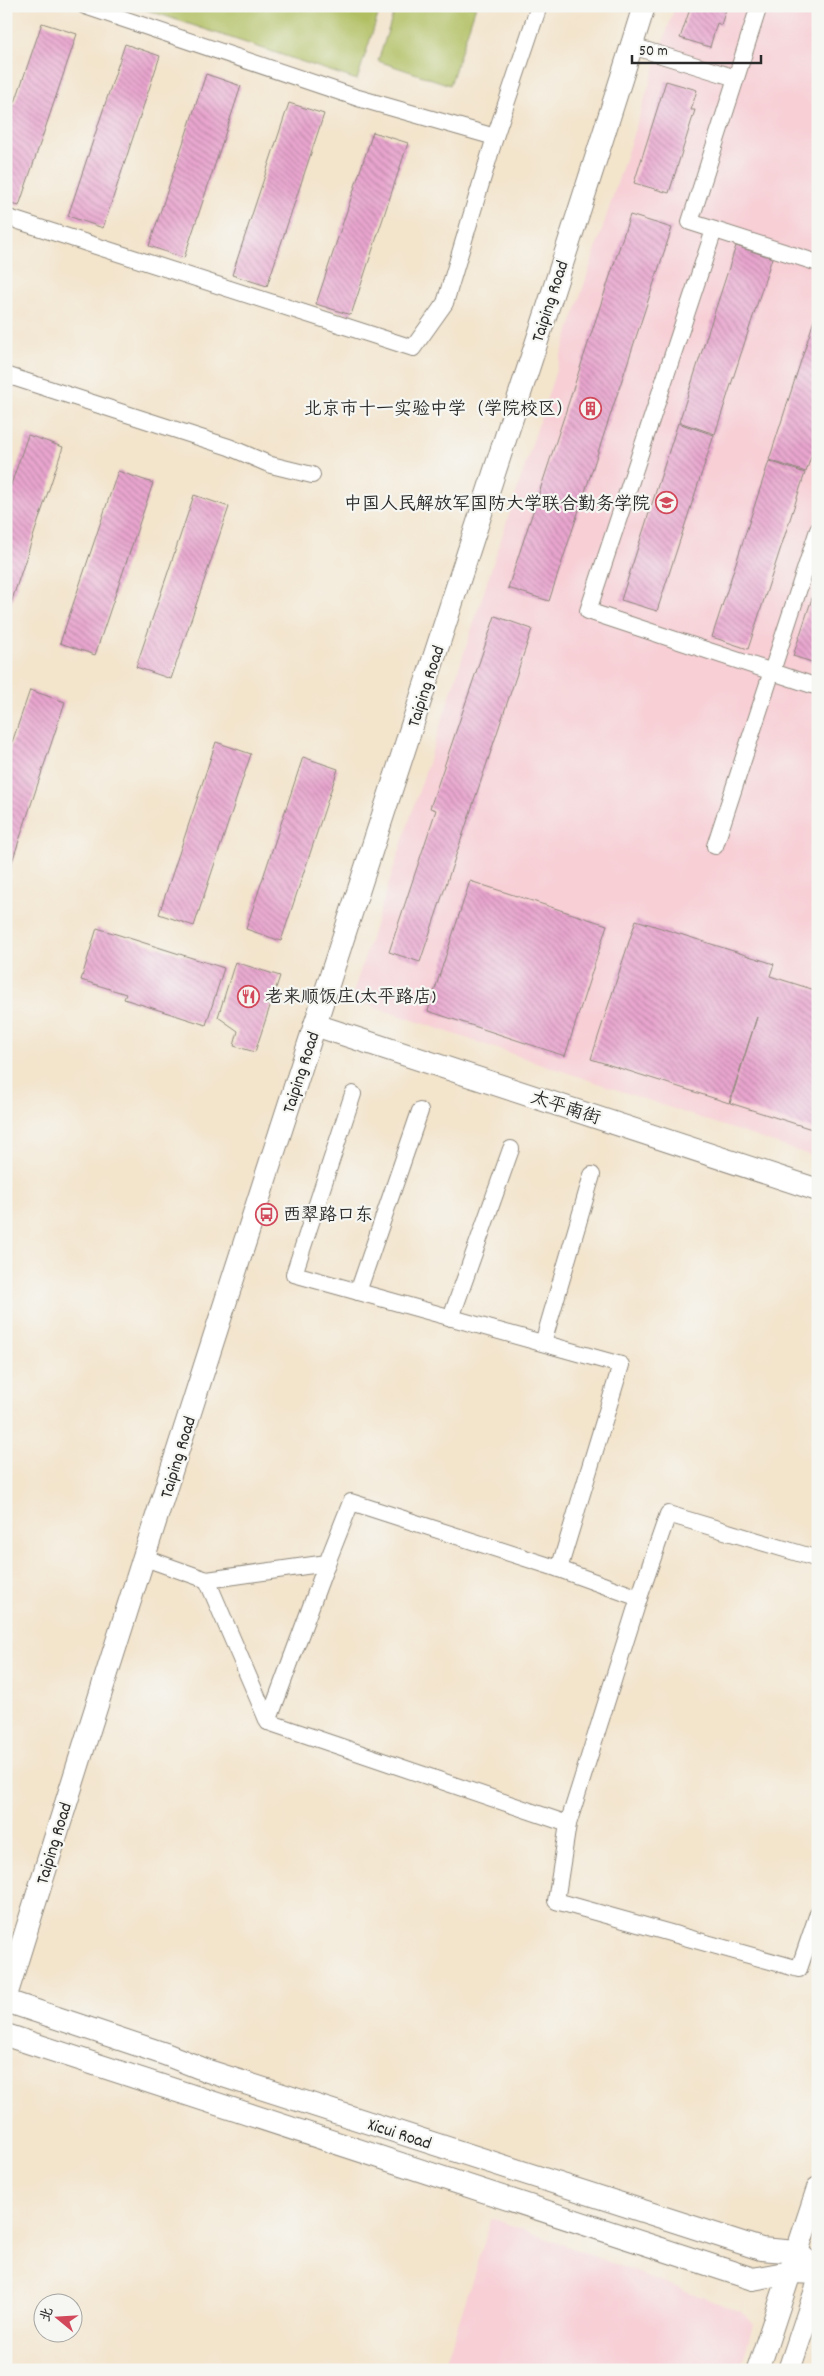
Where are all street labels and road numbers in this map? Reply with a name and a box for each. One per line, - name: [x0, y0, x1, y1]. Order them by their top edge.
- street label: Taiping Road: [526, 258, 576, 346]
- street label: Taiping Road: [402, 643, 452, 731]
- street label: Taiping Road: [277, 1029, 327, 1117]
- street label: 太平南街: [527, 1086, 603, 1132]
- street label: Taiping Road: [155, 1414, 204, 1502]
- street label: Taiping Road: [31, 1800, 80, 1888]
- street label: Xicui Road: [364, 2113, 434, 2157]

